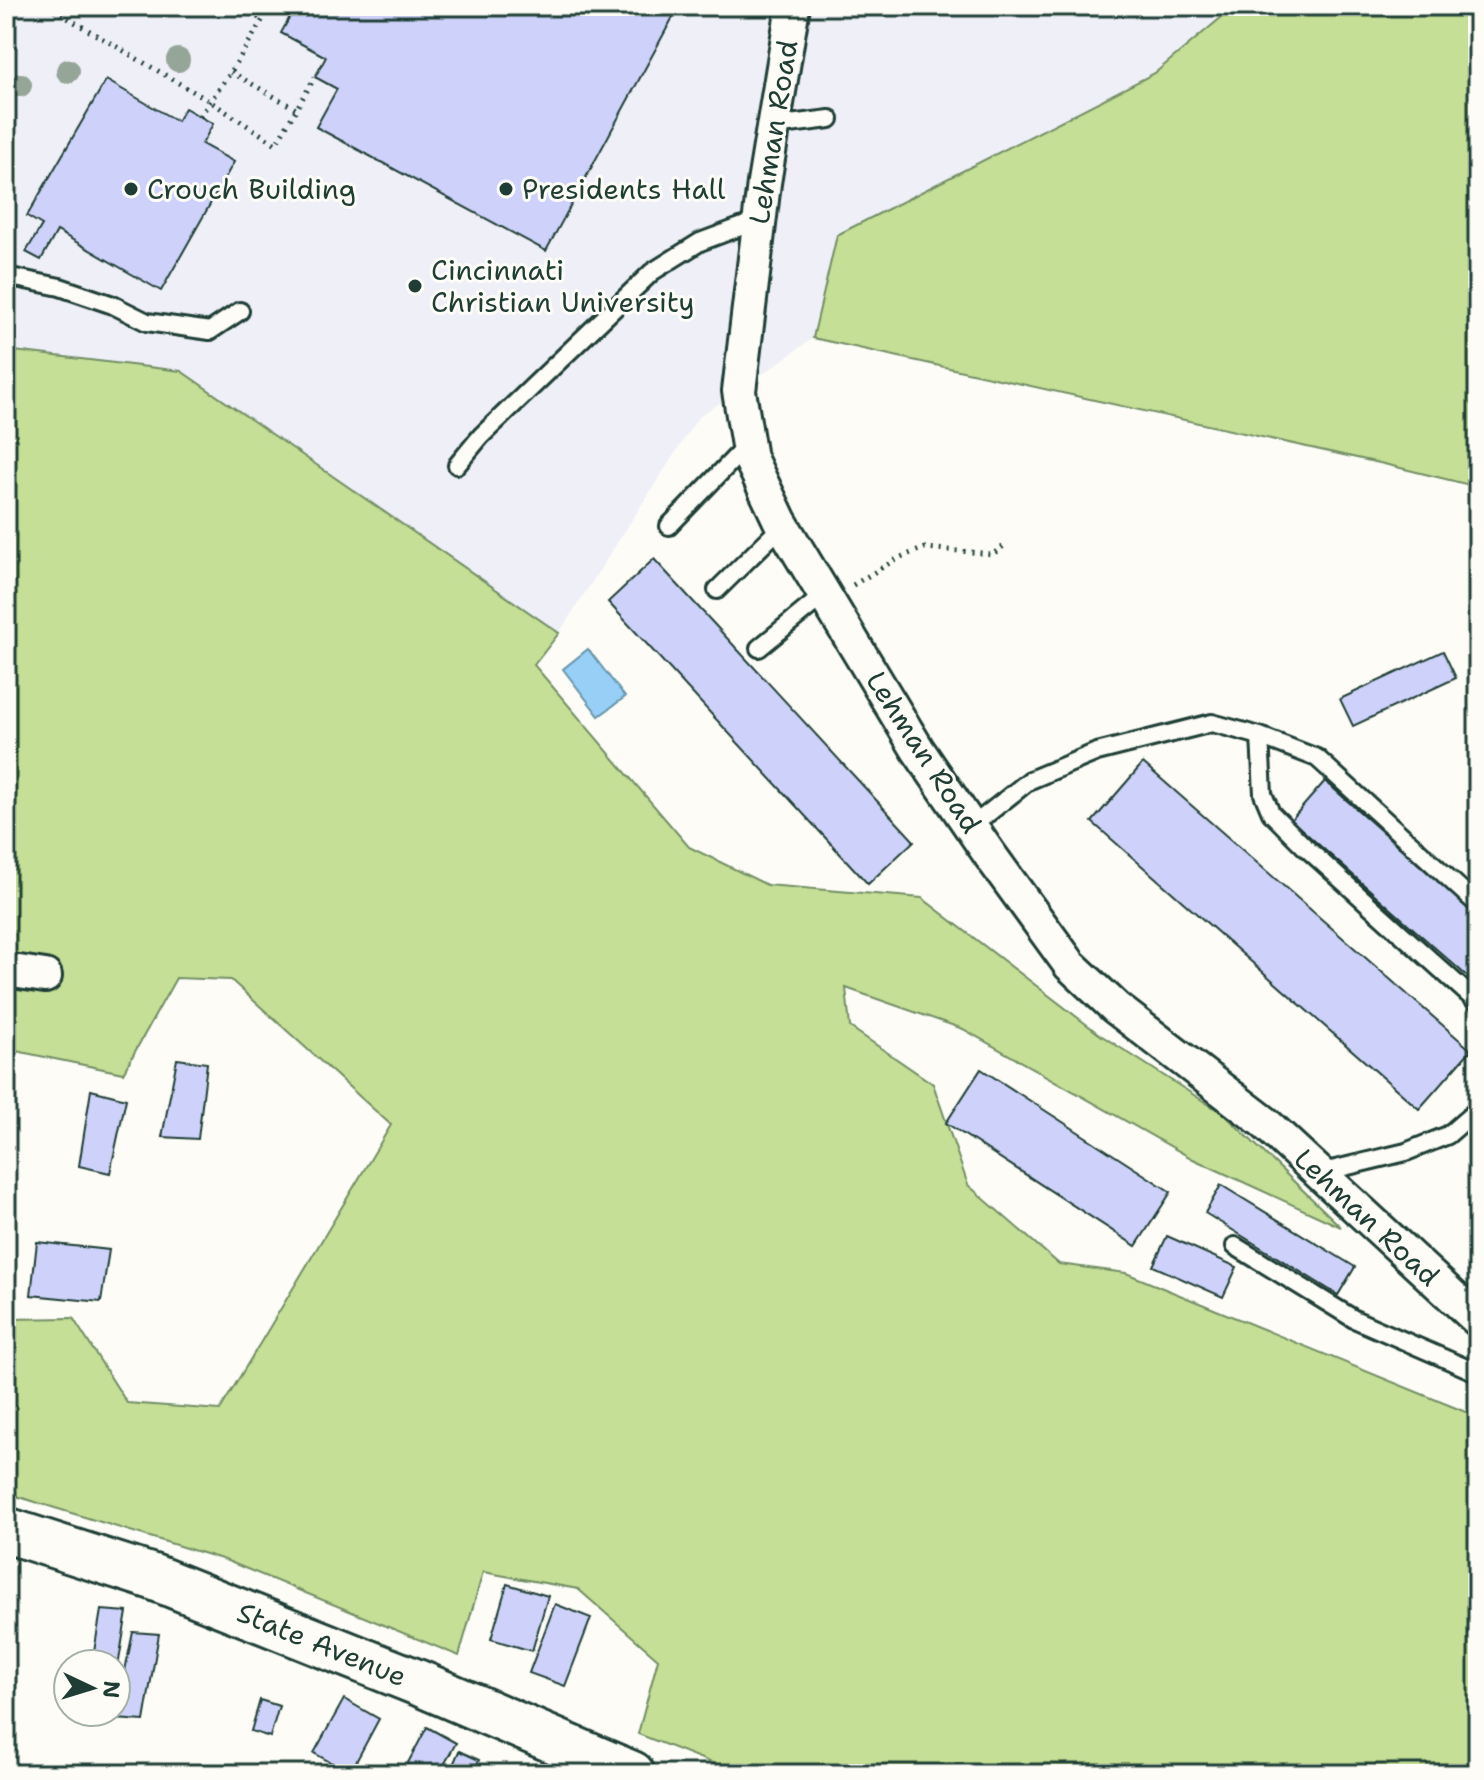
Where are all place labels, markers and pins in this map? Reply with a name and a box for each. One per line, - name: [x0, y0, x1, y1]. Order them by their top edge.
- place label: Crouch Building: [147, 170, 356, 208]
- place label: Presidents Hall: [522, 170, 726, 208]
- marker: Crouch Building: [122, 180, 140, 198]
- marker: Presidents Hall: [497, 180, 515, 198]
- place label: Cincinnati Christian University: [431, 251, 695, 321]
- marker: Cincinnati Christian University: [406, 277, 424, 295]

